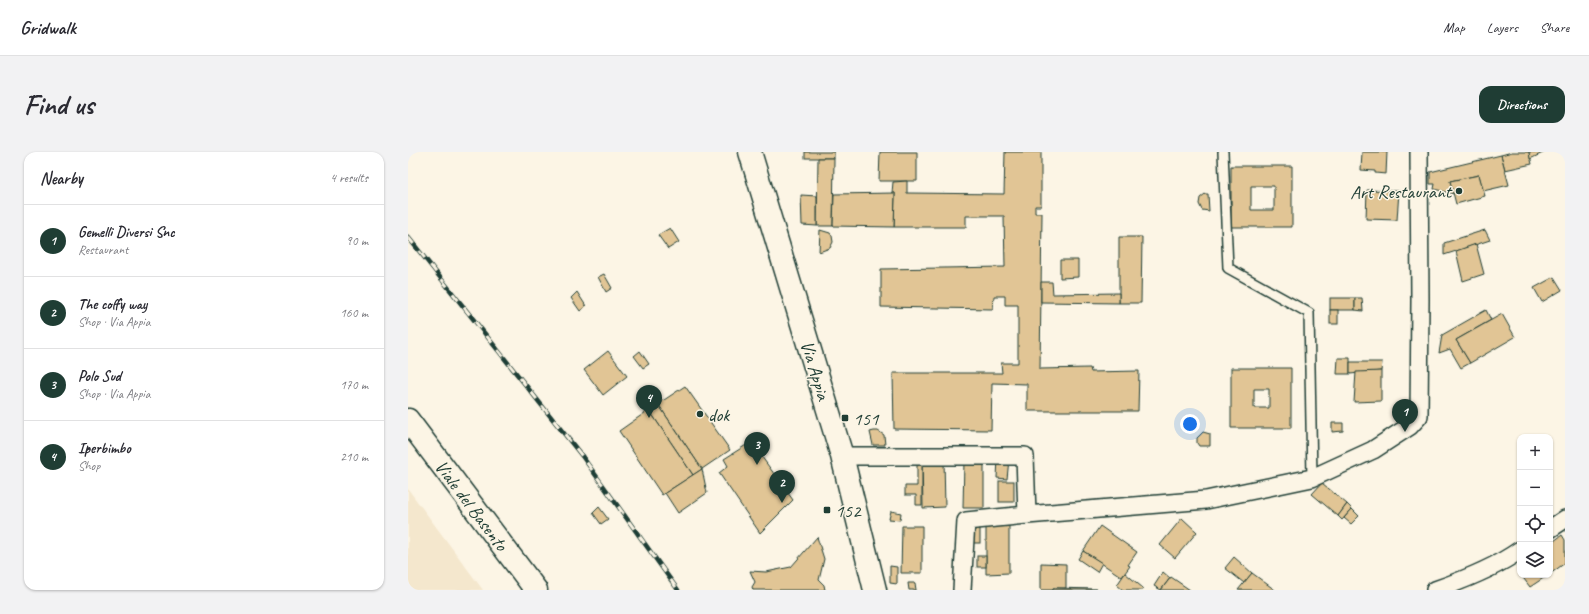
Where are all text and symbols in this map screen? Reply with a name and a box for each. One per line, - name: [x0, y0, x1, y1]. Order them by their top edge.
- text: Gridwalk: [20, 16, 76, 40]
- text: Map: [1443, 19, 1465, 36]
- text: Layers: [1487, 19, 1518, 36]
- text: Share: [1540, 19, 1569, 36]
- button: Directions: [1479, 86, 1565, 123]
- text: Find us: [24, 87, 94, 122]
- text: Nearby: [40, 168, 83, 189]
- text: 4 results: [330, 170, 368, 186]
- place label: Art Restaurant: [1350, 180, 1453, 204]
- marker: Art Restaurant: [1454, 186, 1464, 196]
- text: Gemelli Diversi Snc: [78, 223, 175, 242]
- text: 1: [50, 233, 56, 249]
- text: 90 m: [346, 233, 368, 249]
- text: Restaurant: [78, 242, 128, 258]
- text: The coffy way: [78, 295, 147, 314]
- text: 2: [50, 305, 56, 321]
- text: 160 m: [340, 305, 368, 321]
- text: Shop · Via Appia: [78, 314, 150, 330]
- street label: Via Appia: [795, 338, 836, 405]
- text: Polo Sud: [78, 367, 121, 386]
- text: 3: [50, 377, 56, 393]
- text: 170 m: [340, 377, 368, 393]
- pin: 4: [636, 385, 662, 418]
- text: Shop · Via Appia: [78, 386, 150, 402]
- pin: 1: [1392, 399, 1418, 432]
- place label: dok: [708, 403, 730, 427]
- place label: 151: [853, 407, 880, 431]
- marker: dok: [695, 409, 705, 419]
- marker: 151: [840, 413, 850, 423]
- your location: [1180, 414, 1200, 434]
- pin: 3: [744, 432, 770, 465]
- map controls: [1517, 434, 1553, 578]
- button: +: [1517, 434, 1553, 470]
- text: Iperbimbo: [78, 439, 131, 458]
- text: 4: [50, 449, 56, 465]
- text: 210 m: [340, 449, 368, 465]
- street label: Viale del Basento: [429, 455, 514, 557]
- text: Shop: [78, 458, 100, 474]
- pin: 2: [769, 470, 795, 503]
- button: −: [1517, 470, 1553, 506]
- place label: 152: [835, 499, 862, 523]
- marker: 152: [822, 505, 832, 515]
- button: locate: [1517, 506, 1553, 542]
- button: layers: [1517, 542, 1553, 578]

